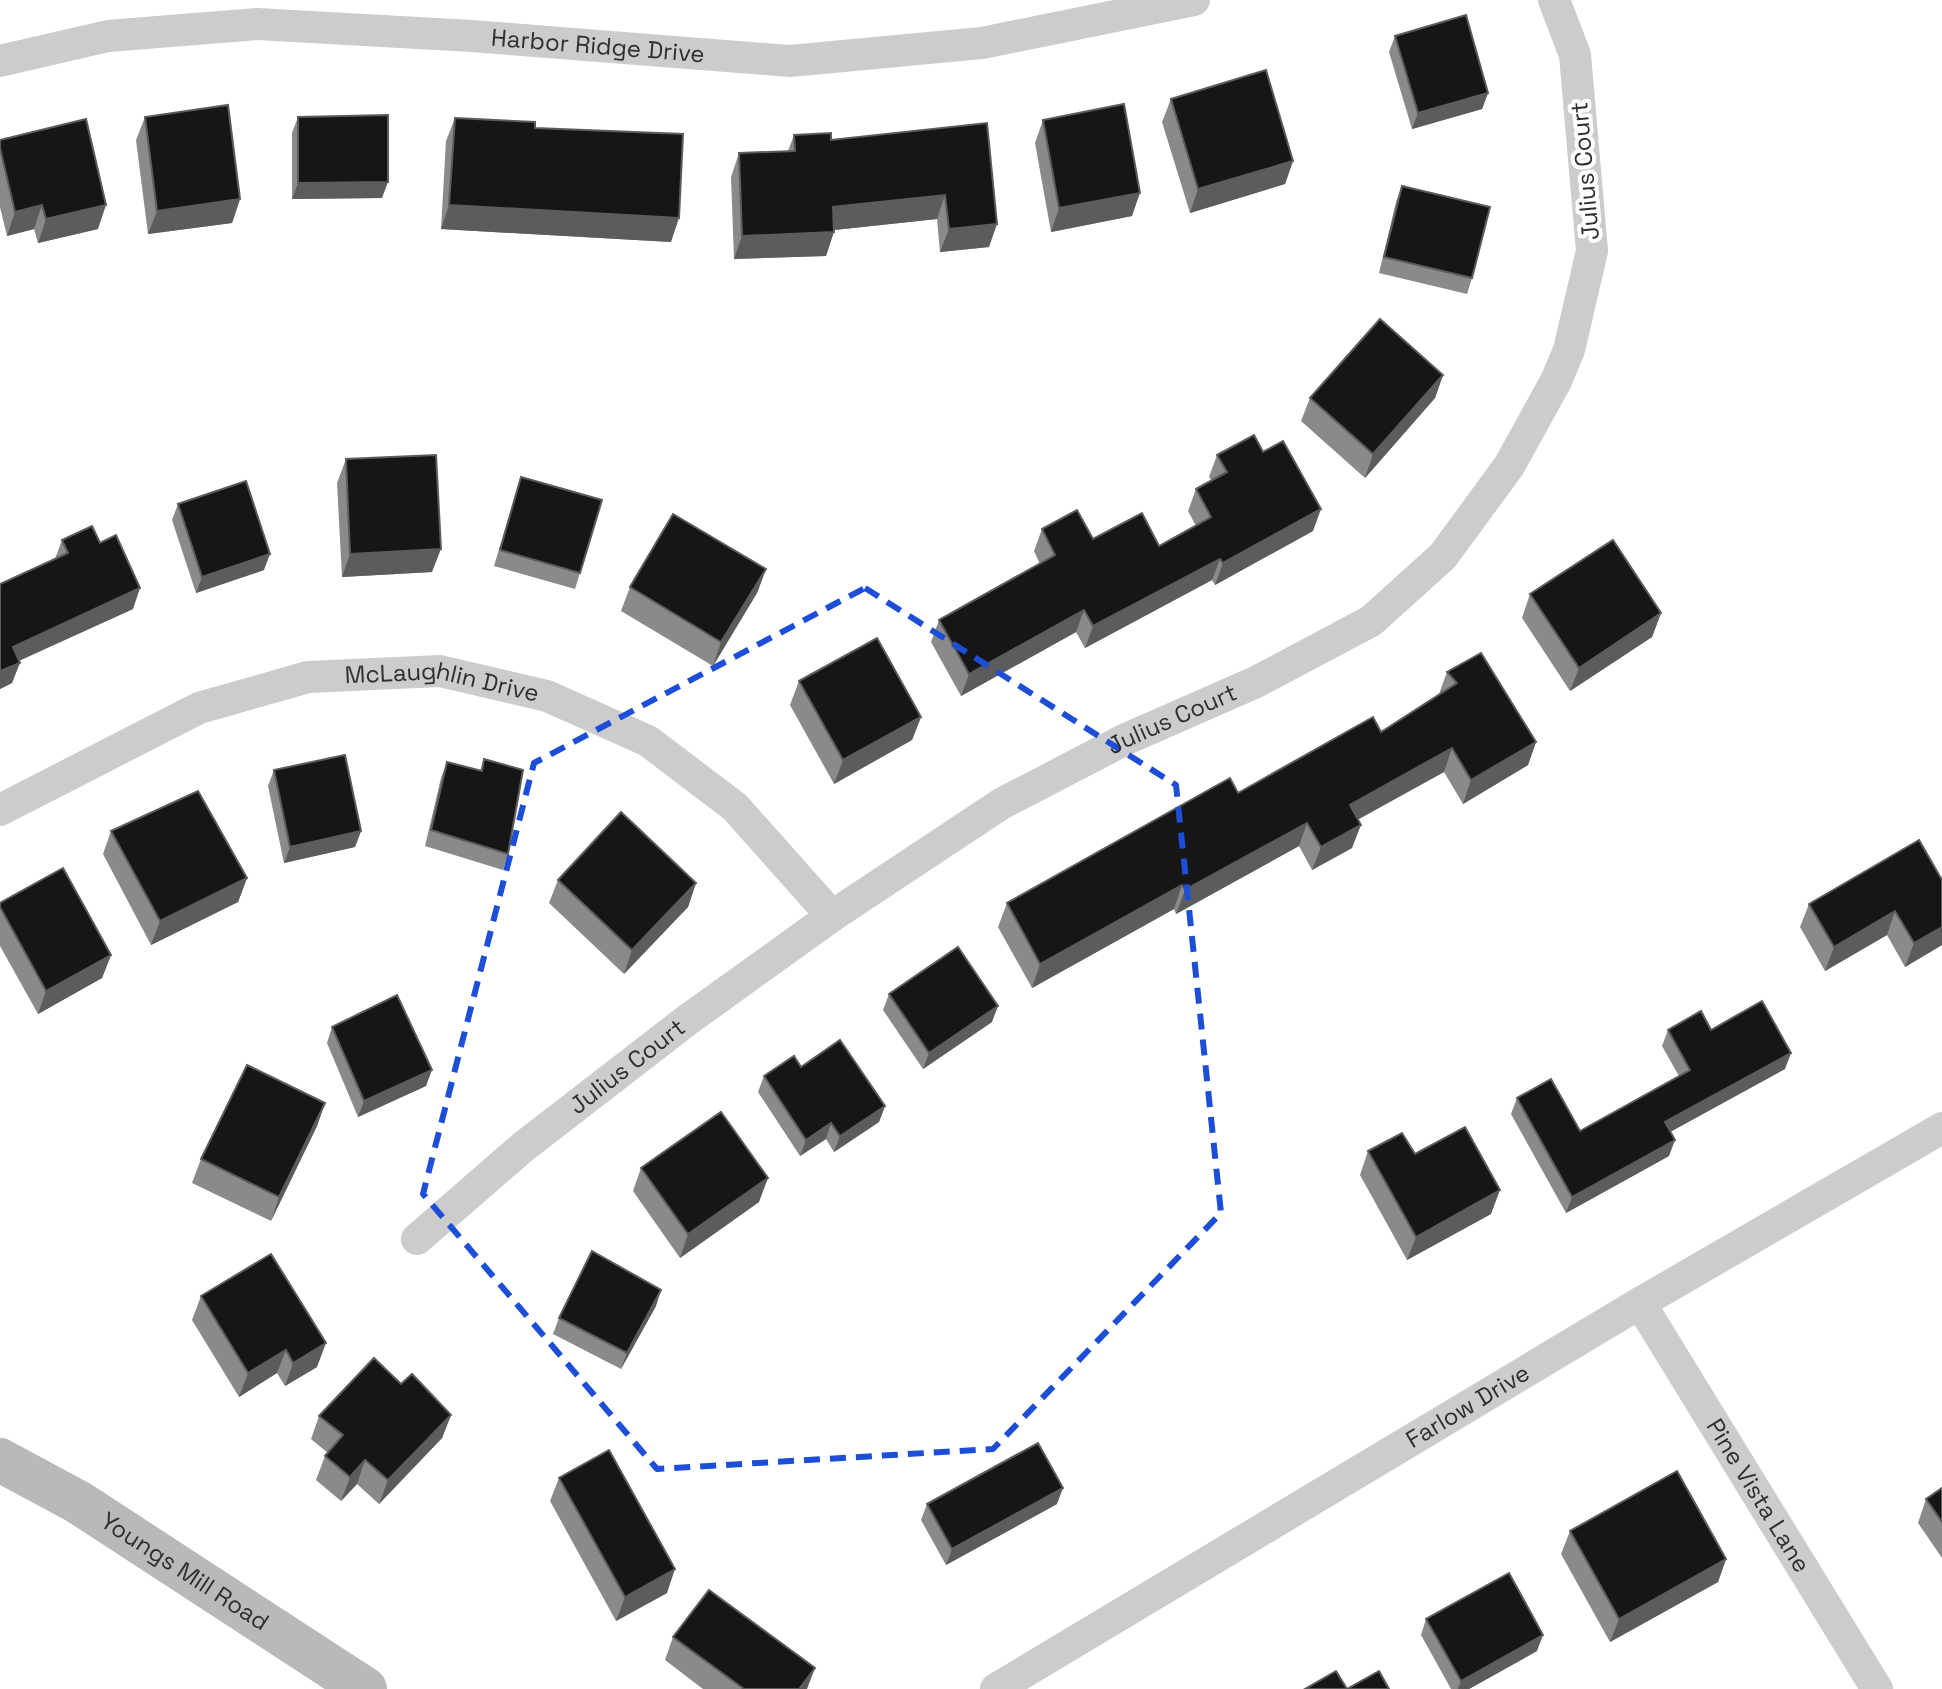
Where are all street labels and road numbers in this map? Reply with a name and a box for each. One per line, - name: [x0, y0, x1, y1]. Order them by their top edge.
- street label: Harbor Ridge Drive: [490, 22, 706, 69]
- street label: Julius Court: [1563, 101, 1606, 241]
- street label: McLaughlin Drive: [344, 655, 542, 709]
- street label: Julius Court: [1102, 676, 1242, 761]
- street label: Julius Court: [562, 1011, 691, 1121]
- street label: Farlow Drive: [1400, 1357, 1535, 1455]
- street label: Pine Vista Lane: [1700, 1413, 1818, 1578]
- street label: Youngs Mill Road: [95, 1505, 275, 1637]

